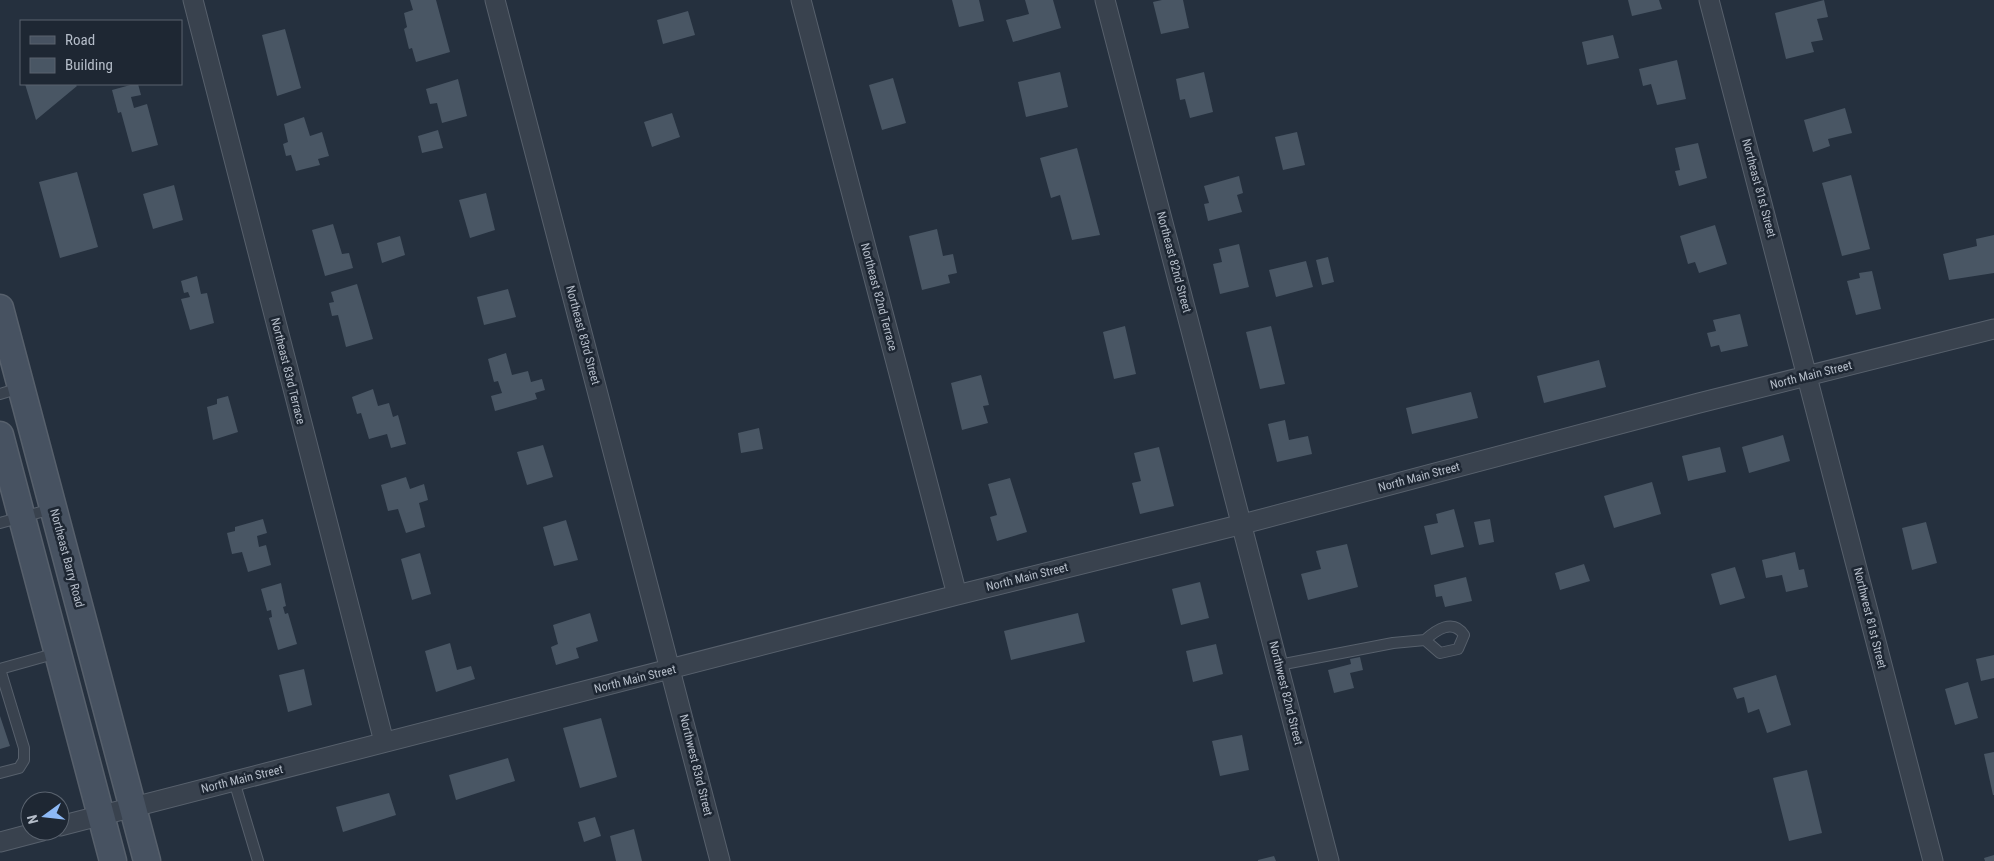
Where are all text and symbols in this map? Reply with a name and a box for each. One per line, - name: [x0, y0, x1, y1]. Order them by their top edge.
- legend: [20, 20, 182, 85]
- text: Road: [65, 31, 95, 49]
- text: Building: [65, 56, 113, 74]
- street label: Northeast 81st Street: [1739, 137, 1779, 239]
- street label: Northeast 82nd Street: [1154, 210, 1194, 315]
- street label: Northeast 82nd Terrace: [858, 241, 900, 353]
- street label: Northeast 83rd Street: [563, 284, 603, 387]
- street label: Northeast 83rd Terrace: [268, 316, 308, 426]
- street label: North Main Street: [1769, 358, 1854, 392]
- street label: North Main Street: [1377, 459, 1462, 495]
- street label: Northeast Barry Road: [47, 507, 87, 609]
- street label: North Main Street: [985, 560, 1070, 594]
- street label: Northwest 81st Street: [1851, 566, 1889, 670]
- street label: Northwest 82nd Street: [1266, 640, 1306, 747]
- street label: North Main Street: [593, 662, 678, 696]
- street label: Northwest 83rd Street: [677, 713, 716, 818]
- street label: North Main Street: [200, 762, 285, 796]
- north arrow: [20, 791, 70, 841]
- text: N: [24, 813, 41, 826]

